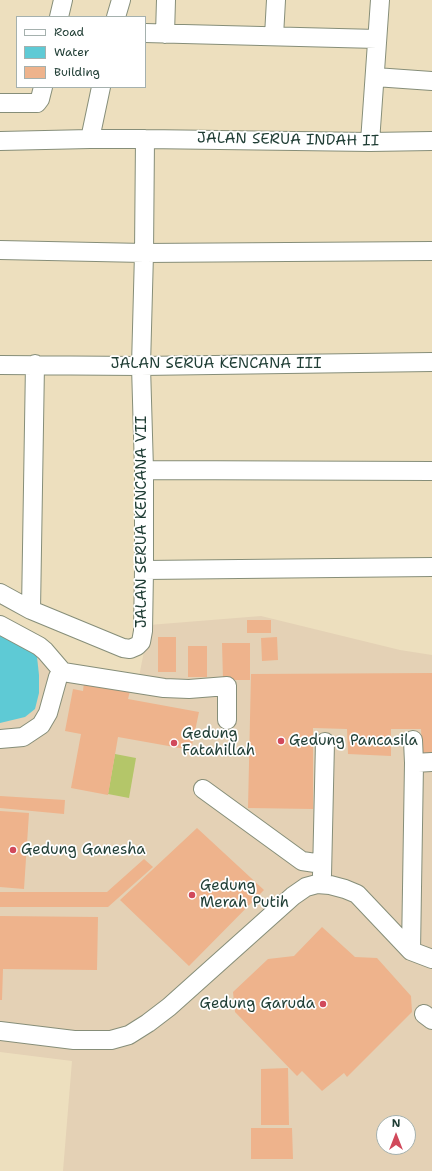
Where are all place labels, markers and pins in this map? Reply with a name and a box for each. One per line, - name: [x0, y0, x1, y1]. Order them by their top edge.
- place label: Gedung Fatahillah: [182, 725, 255, 760]
- place label: Gedung Pancasila: [289, 732, 418, 750]
- marker: Gedung Pancasila: [276, 736, 286, 746]
- marker: Gedung Fatahillah: [169, 738, 179, 748]
- place label: Gedung Ganesha: [21, 841, 146, 859]
- marker: Gedung Ganesha: [8, 845, 18, 855]
- place label: Gedung Merah Putih: [200, 877, 289, 912]
- marker: Gedung Merah Putih: [187, 890, 197, 900]
- place label: Gedung Garuda: [200, 995, 315, 1013]
- marker: Gedung Garuda: [318, 999, 328, 1009]

